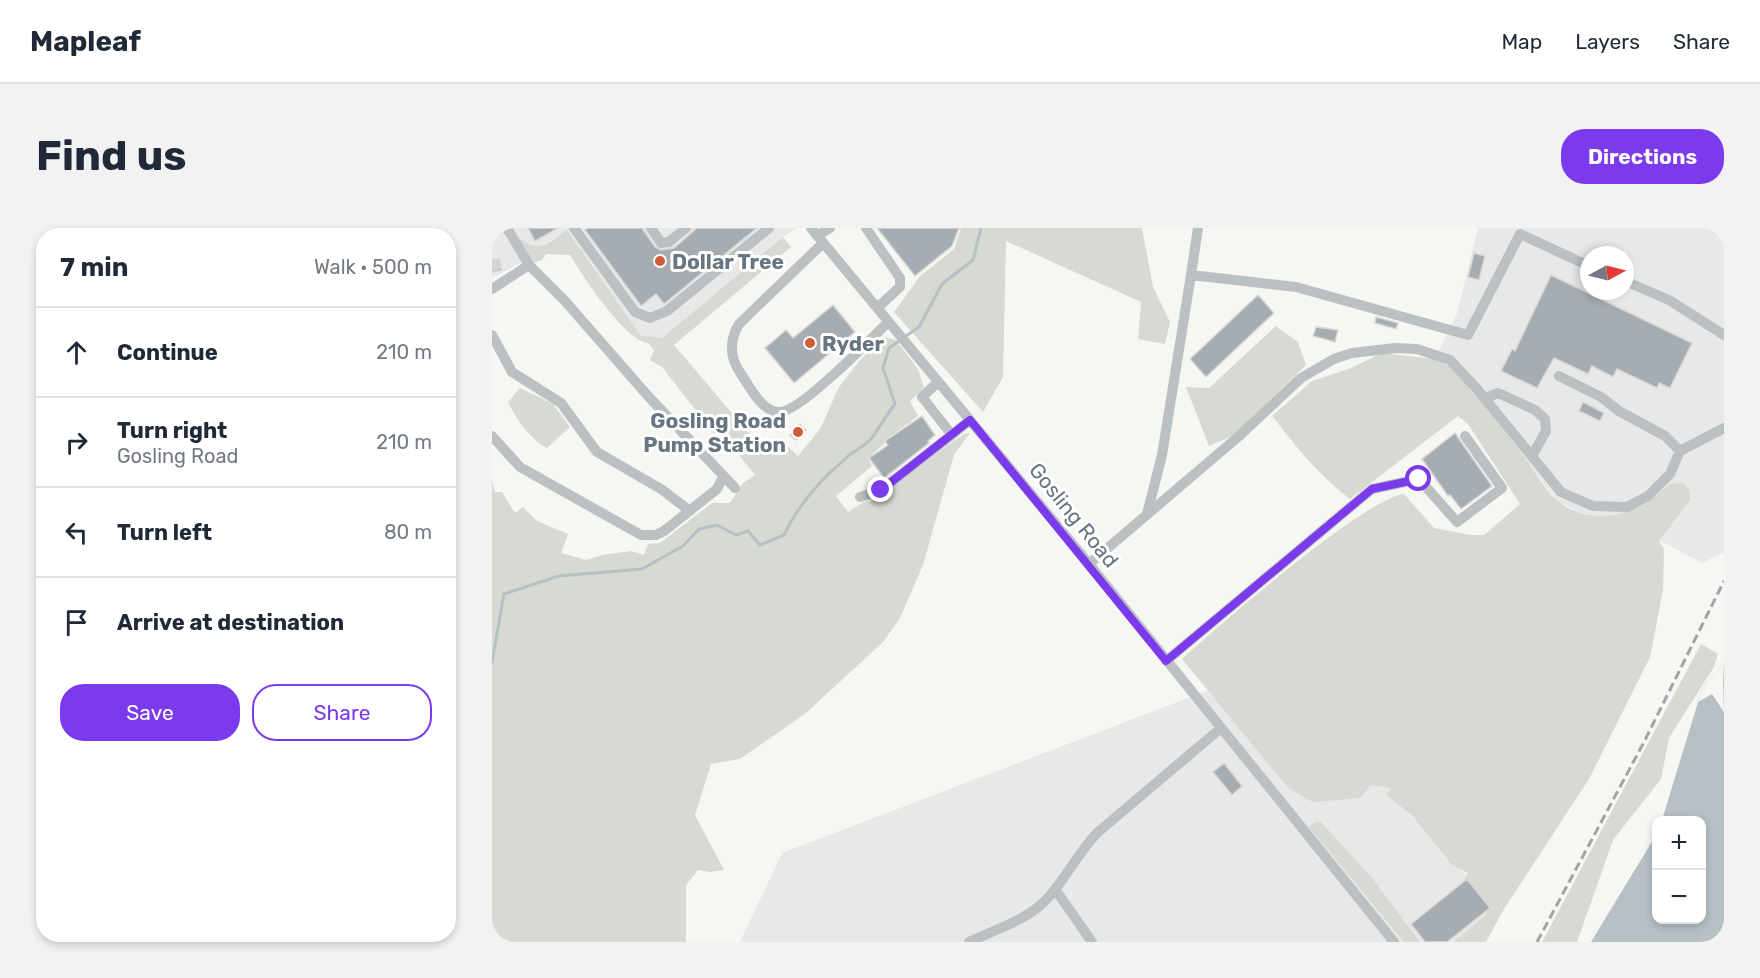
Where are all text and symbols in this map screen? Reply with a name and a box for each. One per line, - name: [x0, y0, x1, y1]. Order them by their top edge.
- text: Mapleaf: [30, 25, 141, 58]
- text: Map: [1501, 29, 1542, 54]
- text: Layers: [1575, 29, 1640, 54]
- text: Share: [1673, 29, 1730, 54]
- button: Directions: [1561, 129, 1724, 184]
- text: Find us: [36, 131, 187, 181]
- north arrow: [1580, 246, 1634, 300]
- place label: Dollar Tree: [672, 249, 784, 274]
- text: 7 min: [60, 252, 128, 283]
- marker: Dollar Tree: [653, 254, 667, 268]
- text: Walk · 500 m: [314, 255, 432, 279]
- place label: Ryder: [822, 331, 884, 356]
- icon: ahead: [60, 336, 93, 369]
- marker: Ryder: [803, 336, 817, 350]
- text: Continue: [117, 339, 218, 366]
- text: 210 m: [376, 340, 432, 364]
- place label: Gosling Road Pump Station: [643, 408, 786, 457]
- text: Turn right: [117, 417, 227, 444]
- marker: Gosling Road Pump Station: [791, 425, 805, 439]
- icon: right: [60, 426, 93, 459]
- text: 210 m: [376, 430, 432, 454]
- text: Gosling Road: [117, 444, 238, 468]
- street label: Gosling Road: [1024, 458, 1124, 572]
- route start: [1405, 465, 1431, 491]
- route end: [867, 476, 893, 502]
- icon: left: [60, 516, 93, 549]
- text: Turn left: [117, 519, 212, 546]
- text: 80 m: [384, 520, 432, 544]
- icon: arrive: [60, 606, 93, 639]
- text: Arrive at destination: [117, 609, 344, 636]
- button: Save: [60, 684, 240, 741]
- button: Share: [252, 684, 432, 741]
- map controls: [1652, 816, 1706, 924]
- button: +: [1652, 816, 1706, 870]
- button: −: [1652, 870, 1706, 924]

